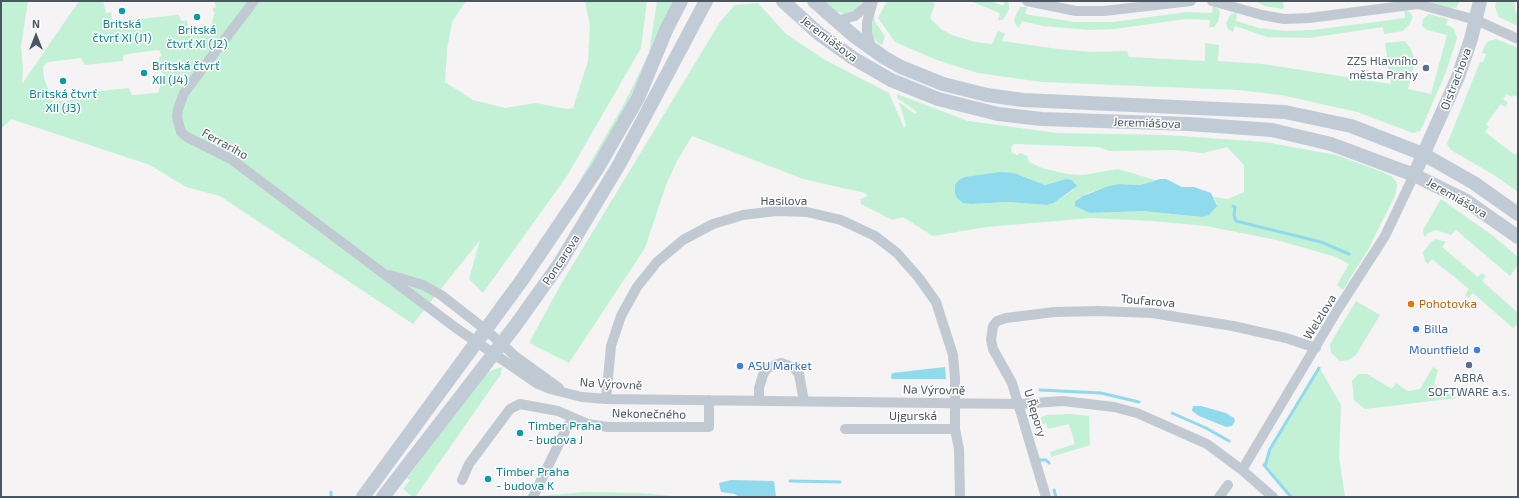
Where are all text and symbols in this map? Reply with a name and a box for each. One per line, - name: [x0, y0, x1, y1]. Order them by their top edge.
- marker: Britská čtvrť XI (J1): [117, 6, 127, 16]
- marker: Britská čtvrť XI (J2): [192, 12, 202, 22]
- street label: Jeremiášova: [798, 13, 860, 65]
- north arrow: [16, 16, 56, 56]
- text: N: [32, 17, 40, 30]
- place label: Britská čtvrť XI (J1): [93, 17, 151, 45]
- place label: Britská čtvrť XI (J2): [166, 23, 228, 51]
- street label: Oistrachova: [1438, 46, 1474, 112]
- place label: ZZS Hlavního města Prahy: [1347, 54, 1418, 82]
- place label: Britská čtvrť XII (J4): [152, 59, 219, 87]
- marker: ZZS Hlavního města Prahy: [1421, 63, 1431, 73]
- marker: Britská čtvrť XII (J4): [139, 68, 149, 78]
- marker: Britská čtvrť XII (J3): [58, 76, 68, 86]
- place label: Britská čtvrť XII (J3): [29, 87, 97, 115]
- street label: Jeremiášova: [1113, 115, 1181, 131]
- street label: Ferrariho: [199, 125, 251, 163]
- street label: Jeremiášova: [1424, 175, 1490, 221]
- street label: Hasilova: [761, 194, 807, 208]
- street label: Poncarova: [539, 232, 583, 288]
- street label: Toufarova: [1120, 291, 1176, 311]
- street label: Welzlova: [1301, 292, 1339, 342]
- place label: Pohotovka: [1419, 297, 1477, 311]
- marker: Pohotovka: [1406, 299, 1416, 309]
- place label: Billa: [1424, 322, 1448, 336]
- marker: Billa: [1411, 324, 1421, 334]
- place label: Mountfield: [1409, 343, 1469, 357]
- marker: Mountfield: [1472, 345, 1482, 355]
- place label: ASU Market: [748, 359, 812, 373]
- marker: ABRA SOFTWARE a.s.: [1464, 360, 1474, 370]
- marker: ASU Market: [735, 361, 745, 371]
- place label: ABRA SOFTWARE a.s.: [1428, 371, 1510, 399]
- street label: Na Výrovně: [579, 375, 643, 393]
- street label: Na Výrovně: [903, 382, 965, 398]
- street label: U Řepory: [1021, 387, 1049, 439]
- street label: Nekonečného: [612, 406, 686, 422]
- street label: Ujgurská: [889, 409, 937, 423]
- place label: Timber Praha - budova J: [528, 419, 601, 447]
- marker: Timber Praha - budova J: [515, 428, 525, 438]
- place label: Timber Praha - budova K: [496, 465, 569, 493]
- marker: Timber Praha - budova K: [483, 474, 493, 484]

